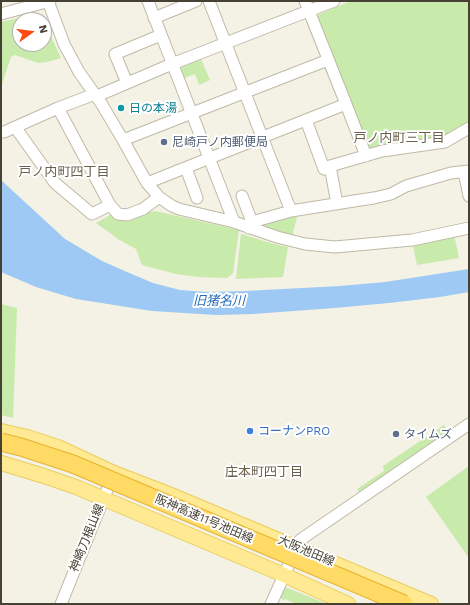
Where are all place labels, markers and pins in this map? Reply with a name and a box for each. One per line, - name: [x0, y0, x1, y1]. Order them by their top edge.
- place label: 日の本湯: [129, 101, 177, 115]
- marker: 日の本湯: [116, 103, 126, 113]
- place label: 尼崎戸ノ内郵便局: [172, 135, 268, 149]
- marker: 尼崎戸ノ内郵便局: [159, 137, 169, 147]
- place label: コーナンPRO: [258, 424, 330, 438]
- marker: コーナンPRO: [245, 426, 255, 436]
- place label: タイムズ: [404, 427, 452, 441]
- marker: タイムズ: [391, 429, 401, 439]

